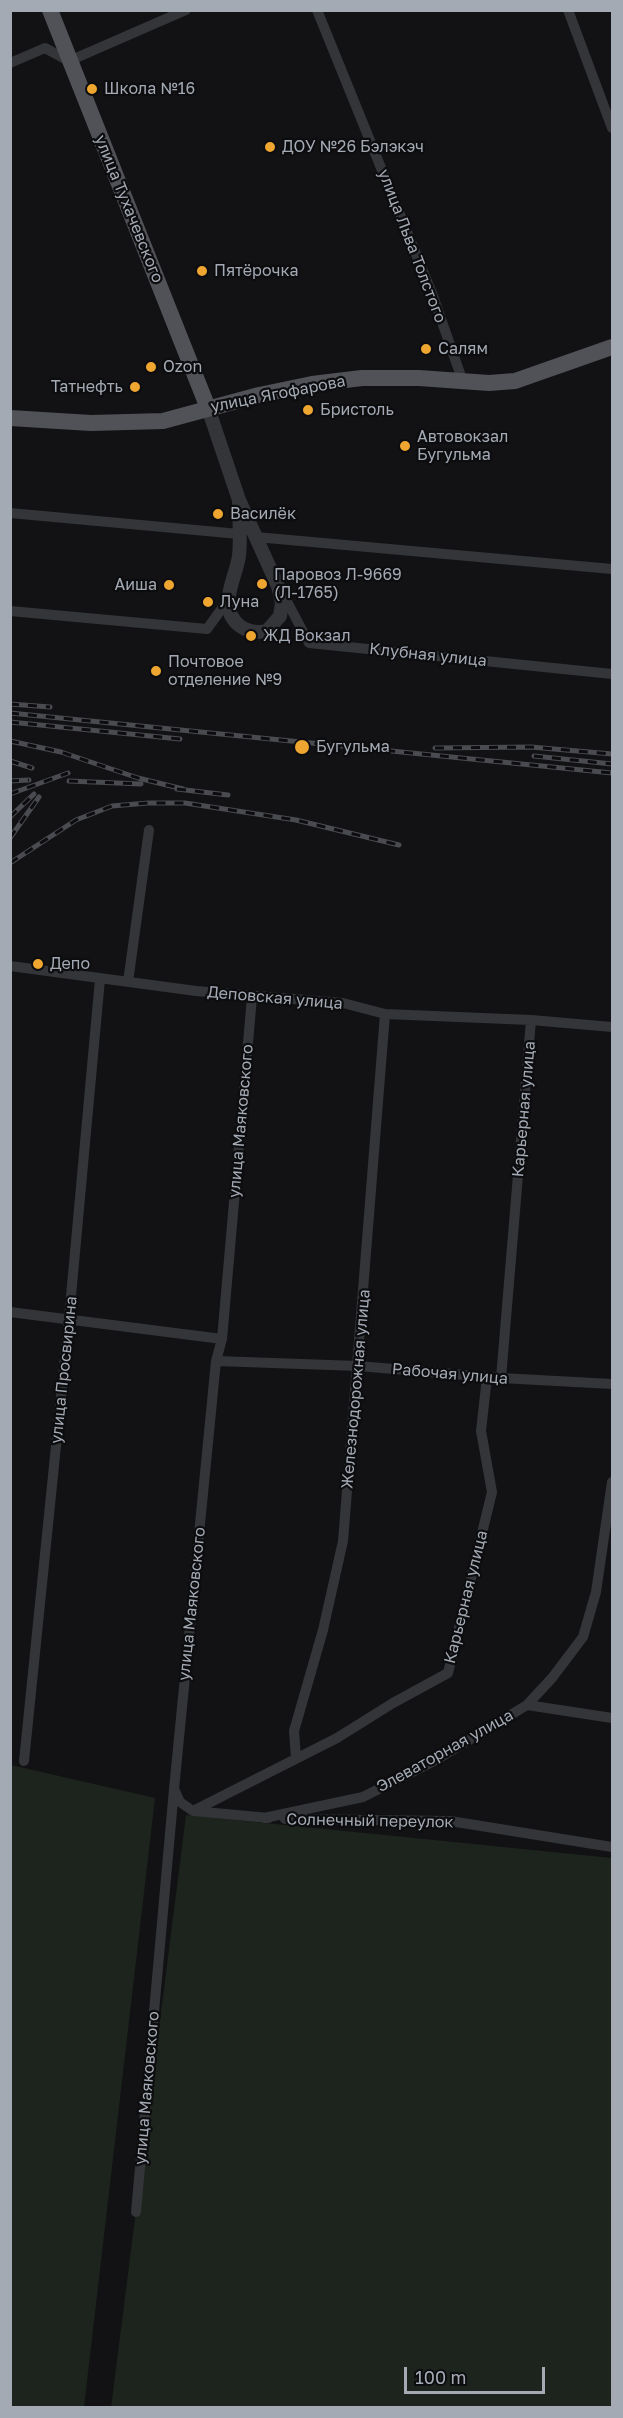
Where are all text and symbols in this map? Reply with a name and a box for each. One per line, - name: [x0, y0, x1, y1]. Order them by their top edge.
- place label: Школа №16: [104, 79, 195, 99]
- marker: Школа №16: [85, 82, 99, 96]
- street label: улица Тухачевского: [91, 132, 167, 286]
- place label: ДОУ №26 Бэлэкэч: [282, 137, 424, 157]
- marker: ДОУ №26 Бэлэкэч: [263, 140, 277, 154]
- street label: улица Льва Толстого: [374, 167, 450, 325]
- place label: Пятёрочка: [214, 261, 298, 281]
- marker: Пятёрочка: [195, 264, 209, 278]
- place label: Салям: [438, 339, 488, 359]
- marker: Салям: [419, 342, 433, 356]
- place label: Ozon: [163, 357, 202, 377]
- marker: Ozon: [144, 360, 158, 374]
- street label: улица Ягофарова: [209, 372, 347, 416]
- place label: Татнефть: [51, 377, 123, 397]
- marker: Татнефть: [128, 380, 142, 394]
- place label: Бристоль: [320, 400, 394, 420]
- marker: Бристоль: [301, 403, 315, 417]
- place label: Автовокзал Бугульма: [417, 427, 508, 465]
- marker: Автовокзал Бугульма: [398, 439, 412, 453]
- place label: Василёк: [230, 504, 296, 524]
- marker: Василёк: [211, 507, 225, 521]
- place label: Паровоз Л-9669 (Л-1765): [274, 565, 402, 603]
- place label: Аиша: [115, 575, 157, 595]
- marker: Паровоз Л-9669 (Л-1765): [255, 577, 269, 591]
- marker: Аиша: [162, 578, 176, 592]
- place label: Луна: [220, 592, 259, 612]
- marker: Луна: [201, 595, 215, 609]
- place label: ЖД Вокзал: [263, 626, 351, 646]
- marker: ЖД Вокзал: [244, 629, 258, 643]
- street label: Клубная улица: [368, 639, 488, 671]
- place label: Почтовое отделение №9: [168, 652, 282, 690]
- marker: Почтовое отделение №9: [149, 664, 163, 678]
- place label: Бугульма: [316, 737, 390, 757]
- marker: Бугульма: [293, 738, 311, 756]
- place label: Депо: [50, 954, 90, 974]
- marker: Депо: [31, 957, 45, 971]
- street label: Деповская улица: [207, 983, 343, 1013]
- street label: Карьерная улица: [508, 1040, 540, 1178]
- street label: улица Маяковского: [225, 1043, 257, 1199]
- street label: Железнодорожная улица: [338, 1288, 374, 1490]
- street label: улица Просвирина: [47, 1295, 81, 1445]
- street label: Рабочая улица: [391, 1359, 509, 1389]
- street label: улица Маяковского: [174, 1526, 210, 1682]
- street label: Карьерная улица: [440, 1529, 492, 1665]
- street label: Элеваторная улица: [373, 1706, 517, 1796]
- street label: Солнечный переулок: [286, 1810, 454, 1832]
- street label: улица Маяковского: [131, 2010, 163, 2166]
- scale bar: [407, 2355, 548, 2393]
- text: 100 m: [415, 2366, 466, 2388]

